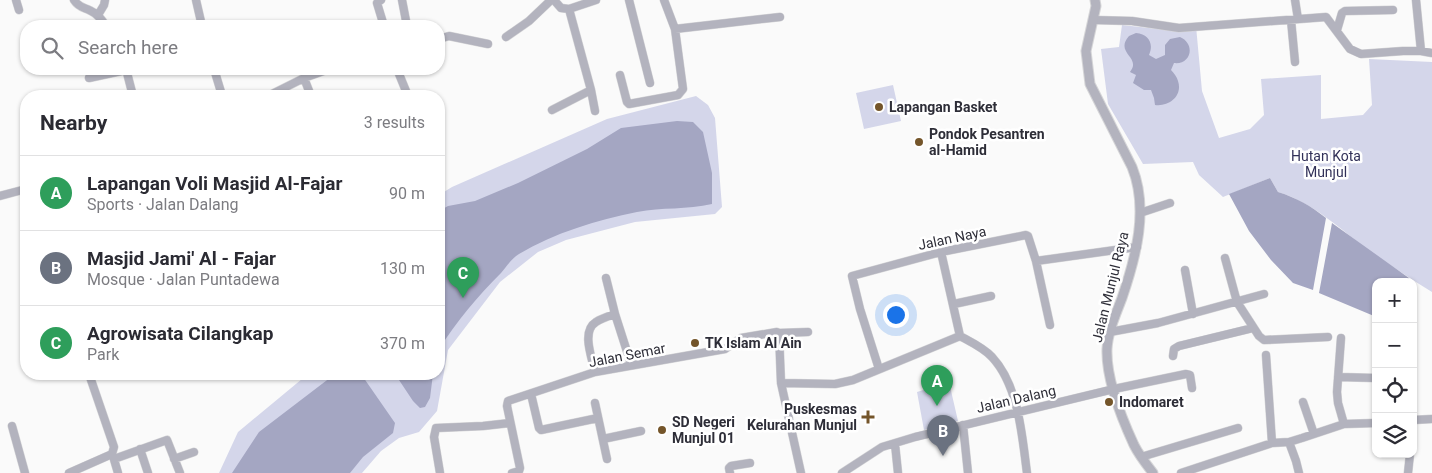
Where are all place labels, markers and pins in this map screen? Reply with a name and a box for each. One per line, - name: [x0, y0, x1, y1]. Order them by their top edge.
- place label: Lapangan Basket: [889, 99, 998, 115]
- marker: Lapangan Basket: [873, 101, 885, 113]
- place label: Pondok Pesantren al-Hamid: [929, 126, 1045, 158]
- marker: Pondok Pesantren al-Hamid: [913, 136, 925, 148]
- pin: C: [447, 257, 479, 298]
- place label: TK Islam Al Ain: [705, 335, 802, 351]
- marker: TK Islam Al Ain: [689, 337, 701, 349]
- pin: A: [921, 365, 953, 406]
- place label: Indomaret: [1119, 394, 1184, 410]
- marker: Indomaret: [1103, 396, 1115, 408]
- place label: Puskesmas Kelurahan Munjul: [747, 401, 857, 433]
- marker: Puskesmas Kelurahan Munjul: [861, 410, 875, 424]
- place label: SD Negeri Munjul 01: [672, 414, 735, 446]
- pin: B: [927, 415, 959, 456]
- marker: SD Negeri Munjul 01: [656, 424, 668, 436]

